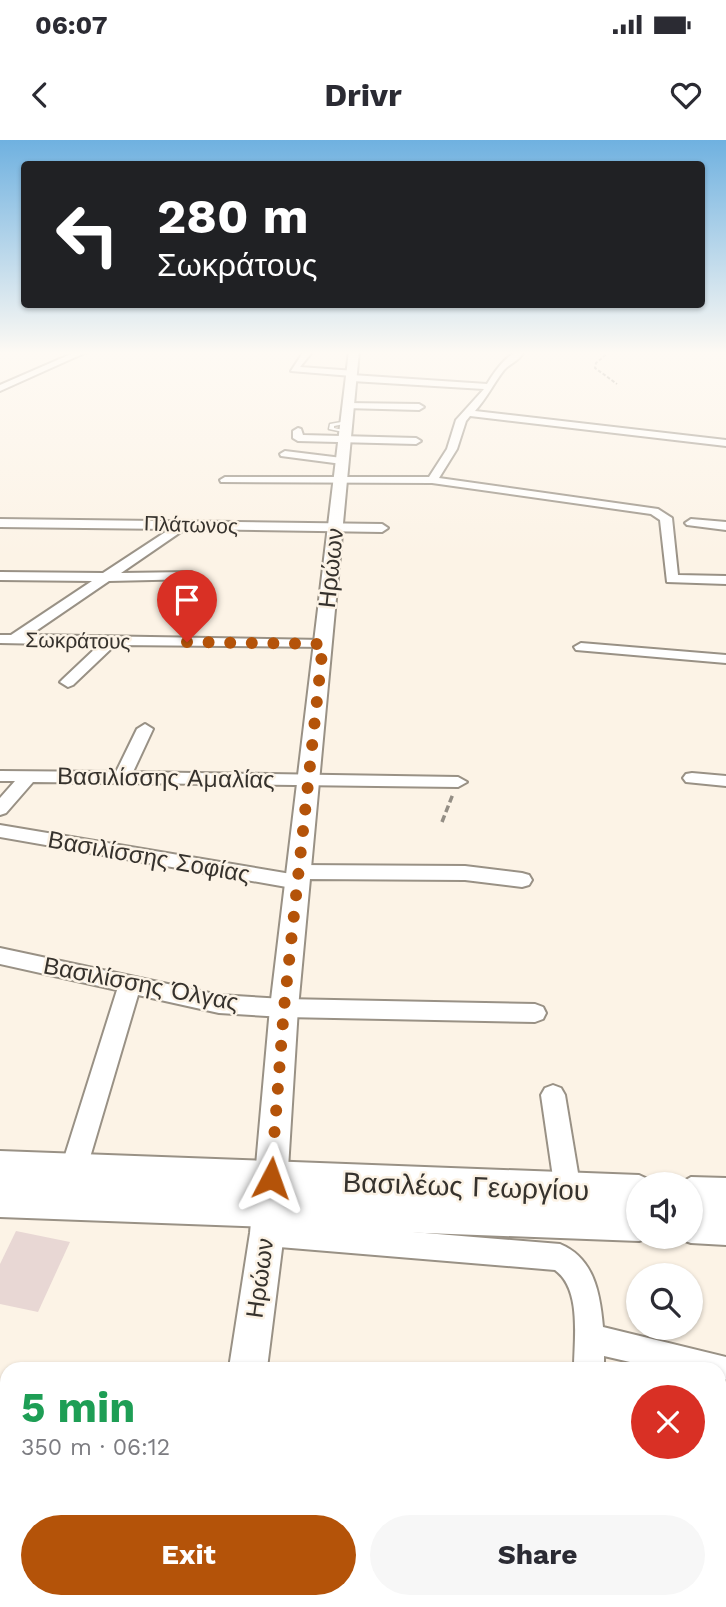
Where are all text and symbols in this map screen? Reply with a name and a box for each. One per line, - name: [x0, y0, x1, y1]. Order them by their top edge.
- text: 06:07: [35, 10, 108, 40]
- icon: back: [21, 76, 59, 114]
- text: Drivr: [324, 76, 402, 114]
- icon: heart: [667, 76, 705, 114]
- text: 280 m: [157, 187, 309, 245]
- icon: left: [42, 189, 133, 280]
- text: Σωκράτους: [157, 246, 317, 284]
- street label: Πλάτωνος: [144, 510, 239, 539]
- street label: Ηρώων: [313, 527, 349, 609]
- pin: [157, 570, 217, 642]
- icon: arrive: [168, 581, 206, 619]
- street label: Σωκράτους: [25, 627, 131, 654]
- street label: Βασιλίσσης Αμαλίας: [57, 762, 275, 794]
- street label: Βασιλίσσης Σοφίας: [46, 825, 252, 889]
- street label: Βασιλίσσης Όλγας: [41, 951, 241, 1017]
- position arrow: [234, 1141, 308, 1215]
- street label: Βασιλέως Γεωργίου: [342, 1166, 590, 1207]
- map controls: [626, 1172, 703, 1340]
- button: sound: [626, 1172, 703, 1249]
- street label: Ηρώων: [241, 1236, 279, 1320]
- button: search: [626, 1263, 703, 1340]
- text: 5 min: [21, 1383, 135, 1432]
- button: close: [631, 1385, 705, 1459]
- text: 350 m · 06:12: [21, 1434, 170, 1461]
- button: Exit: [21, 1515, 356, 1595]
- button: Share: [370, 1515, 705, 1595]

